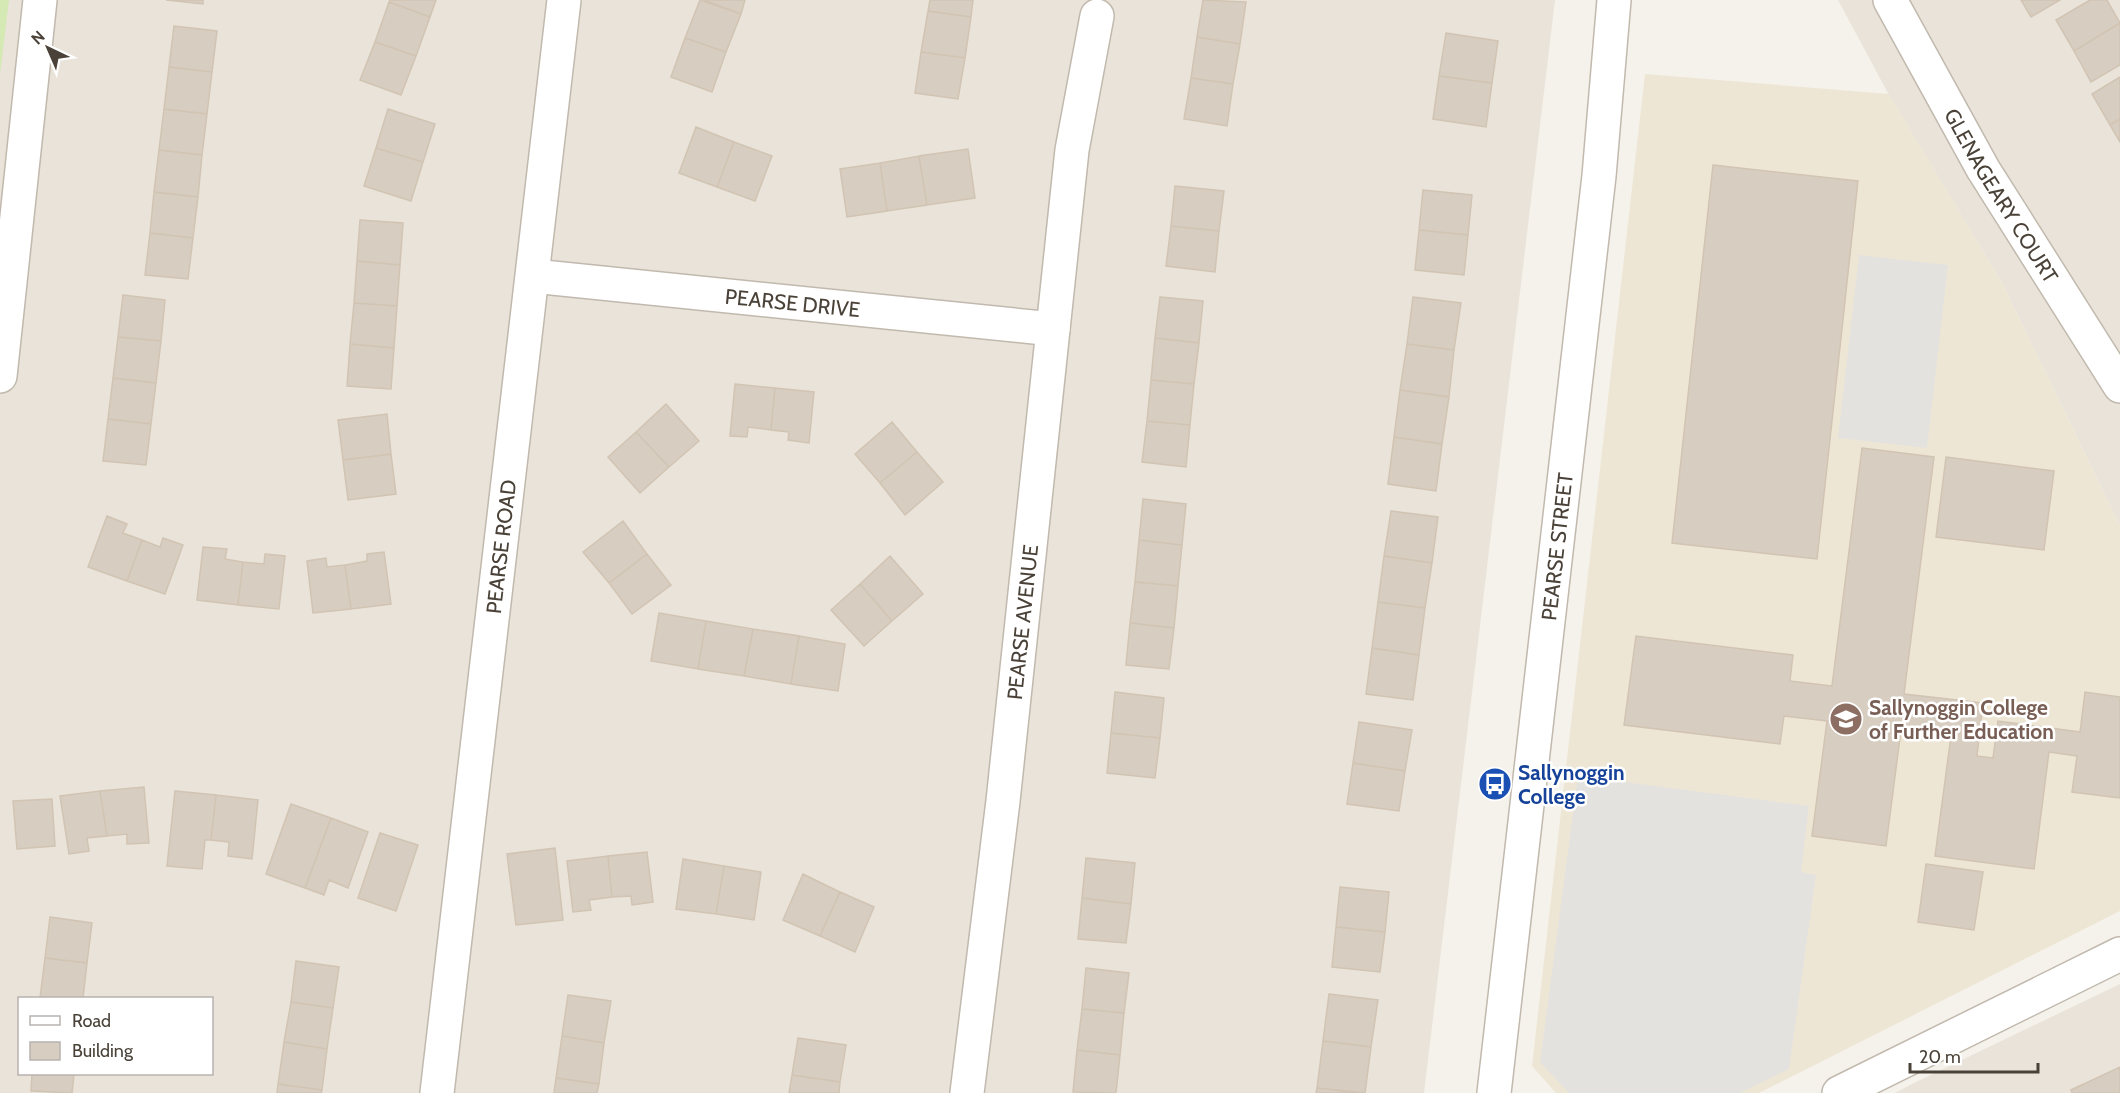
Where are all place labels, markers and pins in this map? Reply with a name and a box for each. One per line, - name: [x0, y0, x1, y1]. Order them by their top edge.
- place label: Sallynoggin College of Further Education: [1869, 695, 2054, 744]
- school or university icon: Sallynoggin College of Further Education: [1828, 701, 1864, 737]
- place label: Sallynoggin College: [1518, 760, 1625, 809]
- bus stop icon: Sallynoggin College: [1477, 766, 1513, 802]

